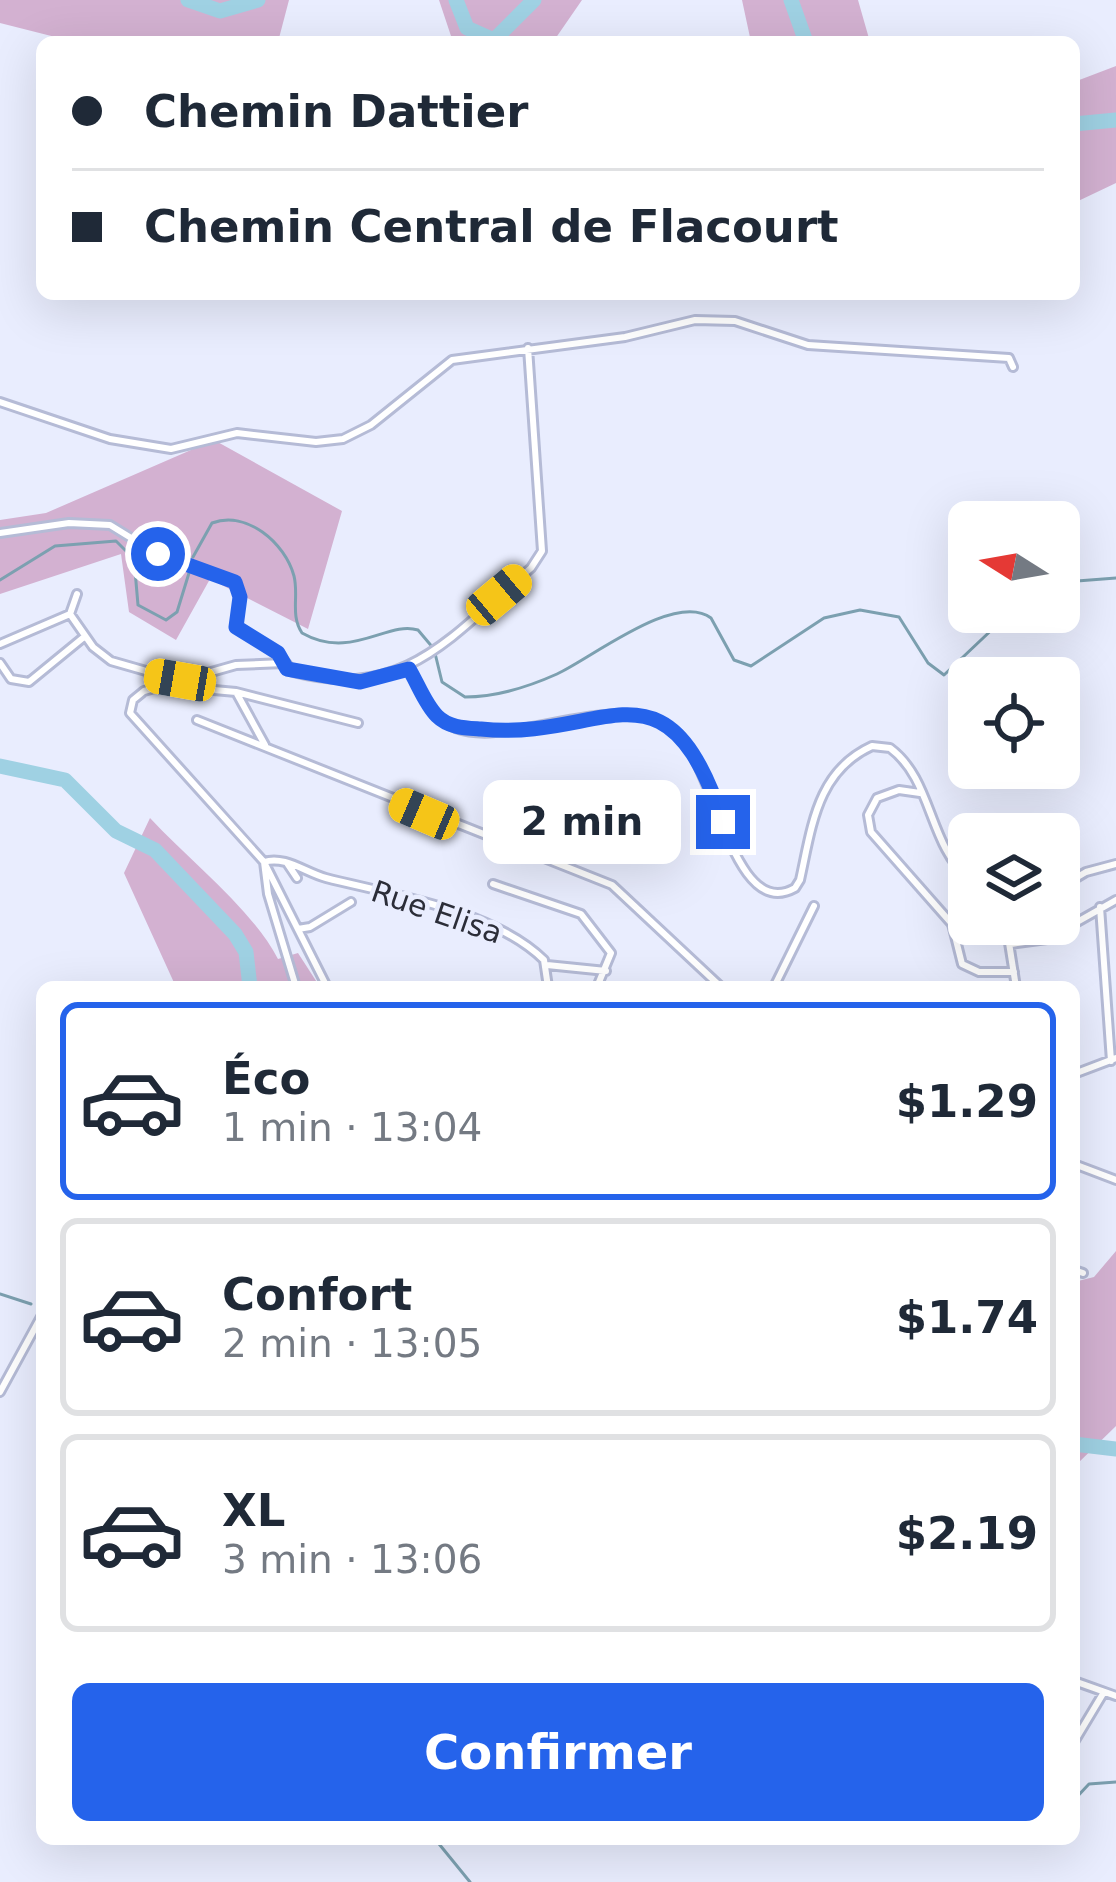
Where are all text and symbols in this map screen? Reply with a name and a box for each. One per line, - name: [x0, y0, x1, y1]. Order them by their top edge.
- text: Chemin Dattier: [144, 85, 528, 138]
- text: Chemin Central de Flacourt: [144, 200, 839, 253]
- north arrow: [948, 501, 1080, 633]
- map controls: [948, 501, 1080, 945]
- route start: [131, 527, 185, 581]
- car: [460, 558, 538, 632]
- car: [141, 656, 219, 704]
- button: locate: [948, 657, 1080, 789]
- callout: 2 min: [483, 780, 681, 864]
- car: [384, 783, 464, 845]
- route end: [696, 795, 750, 849]
- text: 2 min: [521, 799, 643, 844]
- button: layers: [948, 813, 1080, 945]
- street label: Rue Elisa: [367, 873, 507, 951]
- icon: car: [78, 1047, 186, 1155]
- text: Éco: [222, 1052, 310, 1105]
- text: $1.29: [896, 1075, 1038, 1128]
- text: 1 min · 13:04: [222, 1105, 482, 1150]
- icon: car: [78, 1263, 186, 1371]
- text: Confort: [222, 1268, 412, 1321]
- text: $1.74: [896, 1291, 1038, 1344]
- text: 2 min · 13:05: [222, 1321, 482, 1366]
- icon: car: [78, 1479, 186, 1587]
- text: XL: [222, 1484, 285, 1537]
- text: $2.19: [896, 1507, 1038, 1560]
- text: 3 min · 13:06: [222, 1537, 482, 1582]
- button: Confirmer: [72, 1683, 1044, 1821]

